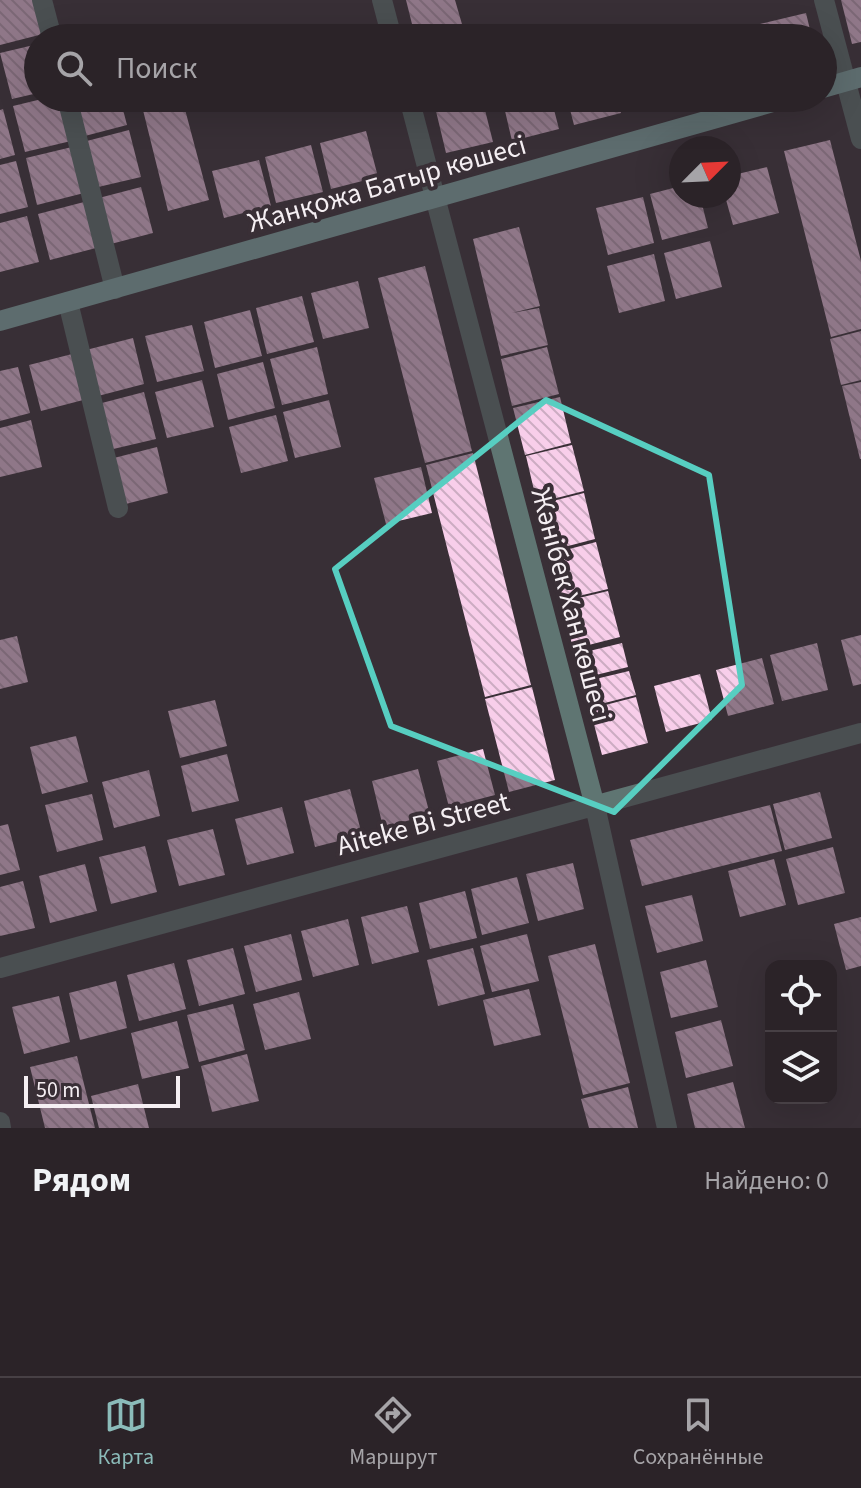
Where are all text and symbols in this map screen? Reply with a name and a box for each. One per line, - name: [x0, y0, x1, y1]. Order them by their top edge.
- search box: [24, 24, 837, 112]
- icon: search: [52, 46, 96, 90]
- text: Поиск: [116, 47, 197, 90]
- street label: Жанқожа Батыр көшесі: [243, 125, 531, 243]
- north arrow: [669, 136, 741, 208]
- street label: Жәнібек Хан көшесі: [521, 483, 621, 727]
- street label: Aiteke Bi Street: [332, 782, 514, 866]
- map controls: [765, 960, 837, 1104]
- button: locate: [765, 960, 837, 1032]
- button: layers: [765, 1032, 837, 1104]
- scale bar: [24, 1072, 180, 1108]
- text: 50 m: [36, 1074, 81, 1106]
- text: Рядом: [32, 1156, 131, 1205]
- text: Найдено: 0: [704, 1162, 829, 1199]
- tab: Карта: [98, 1393, 154, 1473]
- tab: Маршрут: [349, 1393, 438, 1473]
- tab: Сохранённые: [633, 1393, 763, 1473]

